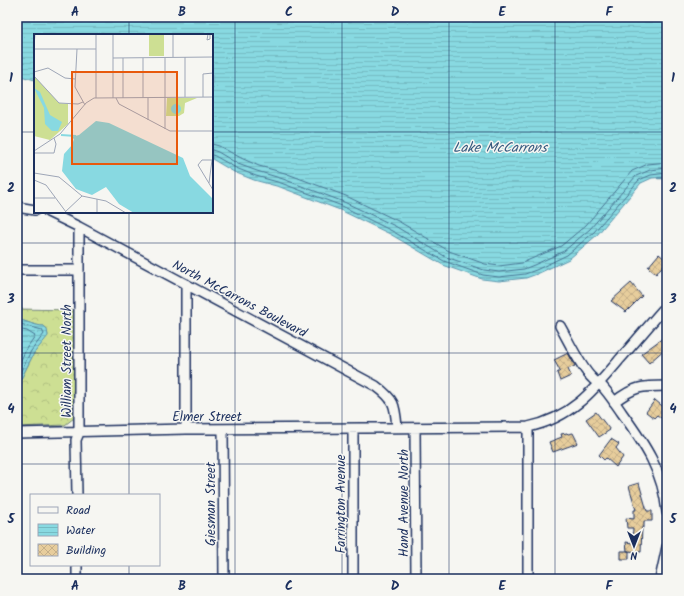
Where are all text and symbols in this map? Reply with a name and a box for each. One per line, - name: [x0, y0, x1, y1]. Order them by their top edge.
- text: A: [71, 2, 79, 23]
- text: B: [178, 2, 186, 23]
- text: C: [285, 2, 293, 23]
- text: D: [391, 2, 400, 23]
- text: E: [498, 2, 506, 23]
- text: F: [605, 2, 613, 23]
- inset map: [34, 34, 213, 213]
- text: 1: [9, 68, 13, 89]
- text: 1: [671, 68, 675, 89]
- water label: Lake McCarrons: [453, 137, 549, 159]
- text: 2: [7, 178, 15, 199]
- text: 2: [669, 178, 677, 199]
- street label: North McCarrons Boulevard: [168, 255, 311, 344]
- text: 3: [6, 289, 15, 310]
- text: 3: [668, 289, 677, 310]
- street label: William Street North: [57, 304, 78, 418]
- text: 4: [7, 399, 15, 420]
- text: 4: [669, 399, 677, 420]
- street label: Elmer Street: [172, 407, 243, 428]
- street label: Hand Avenue North: [394, 449, 415, 557]
- street label: Farrington Avenue: [331, 454, 352, 554]
- street label: Giesman Street: [201, 461, 222, 546]
- legend: [30, 494, 160, 566]
- text: Road: [66, 501, 91, 520]
- text: 5: [7, 509, 16, 530]
- text: 5: [669, 509, 678, 530]
- text: Water: [66, 521, 96, 540]
- north arrow: [614, 526, 654, 566]
- text: Building: [66, 541, 106, 560]
- text: N: [630, 546, 637, 564]
- text: A: [71, 576, 79, 596]
- text: B: [178, 576, 186, 596]
- text: C: [285, 576, 293, 596]
- text: D: [391, 576, 400, 596]
- text: E: [498, 576, 506, 596]
- text: F: [605, 576, 613, 596]

